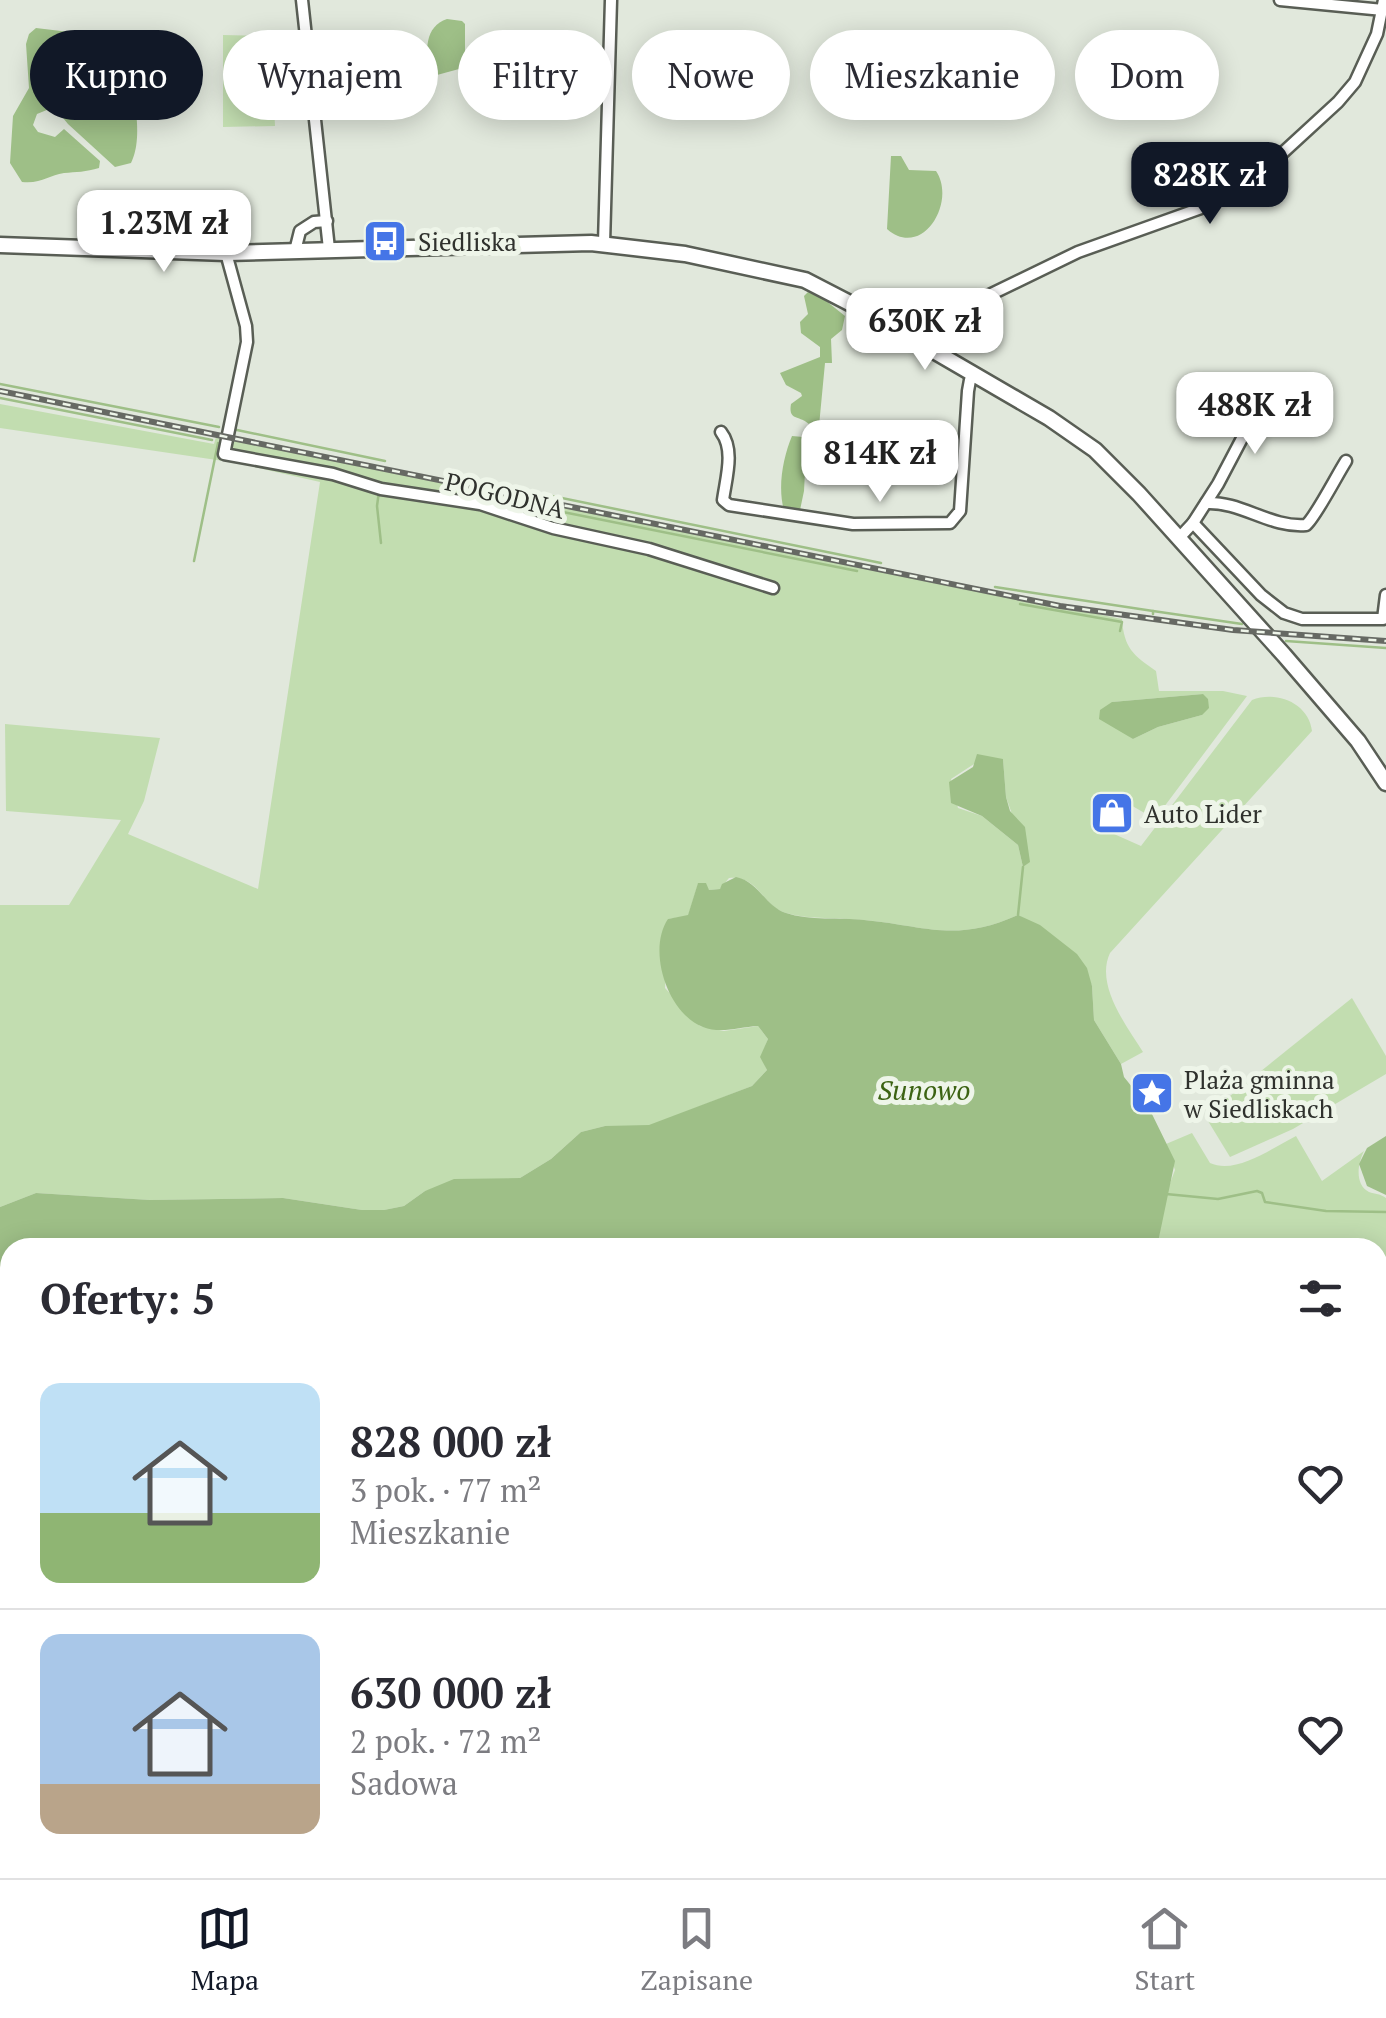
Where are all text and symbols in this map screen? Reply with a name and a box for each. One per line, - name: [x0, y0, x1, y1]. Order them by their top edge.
- chip: Kupno: [30, 30, 203, 120]
- chip: Wynajem: [223, 30, 438, 120]
- chip: Filtry: [458, 30, 612, 120]
- chip: Nowe: [632, 30, 790, 120]
- chip: Mieszkanie: [810, 30, 1055, 120]
- chip: Dom: [1075, 30, 1219, 120]
- pin: 828K zł: [1118, 142, 1302, 227]
- text: 828K zł: [1153, 153, 1267, 195]
- pin: 1.23M zł: [61, 190, 267, 275]
- text: 1.23M zł: [99, 201, 229, 243]
- bus stop icon: Siedliska: [362, 218, 408, 264]
- place label: Siedliska: [418, 225, 517, 258]
- pin: 630K zł: [833, 288, 1017, 373]
- text: 630K zł: [868, 299, 982, 341]
- pin: 488K zł: [1163, 372, 1347, 457]
- text: 488K zł: [1198, 383, 1312, 425]
- pin: 814K zł: [788, 420, 972, 505]
- text: 814K zł: [823, 431, 937, 473]
- street label: POGODNA: [442, 464, 569, 526]
- shop icon: Auto Lider: [1089, 790, 1135, 836]
- place label: Auto Lider: [1144, 797, 1262, 830]
- place label: Plaża gminna w Siedliskach: [1183, 1063, 1335, 1125]
- place icon: Plaża gminna w Siedliskach: [1129, 1070, 1175, 1116]
- water label: Sunowo: [878, 1071, 970, 1108]
- text: Oferty: 5: [40, 1270, 215, 1326]
- icon: filters: [1293, 1271, 1348, 1326]
- text: 828 000 zł: [350, 1413, 552, 1469]
- icon: home: [120, 1423, 240, 1543]
- icon: heart: [1293, 1456, 1348, 1511]
- text: 3 pok. · 77 m²: [350, 1469, 541, 1511]
- text: Mieszkanie: [350, 1511, 510, 1553]
- text: 630 000 zł: [350, 1664, 552, 1720]
- icon: home: [120, 1674, 240, 1794]
- icon: heart: [1293, 1707, 1348, 1762]
- text: 2 pok. · 72 m²: [350, 1720, 541, 1762]
- text: Sadowa: [350, 1762, 458, 1804]
- tab: Mapa: [191, 1901, 259, 1998]
- tab: Zapisane: [641, 1901, 753, 1998]
- tab: Start: [1135, 1901, 1195, 1998]

